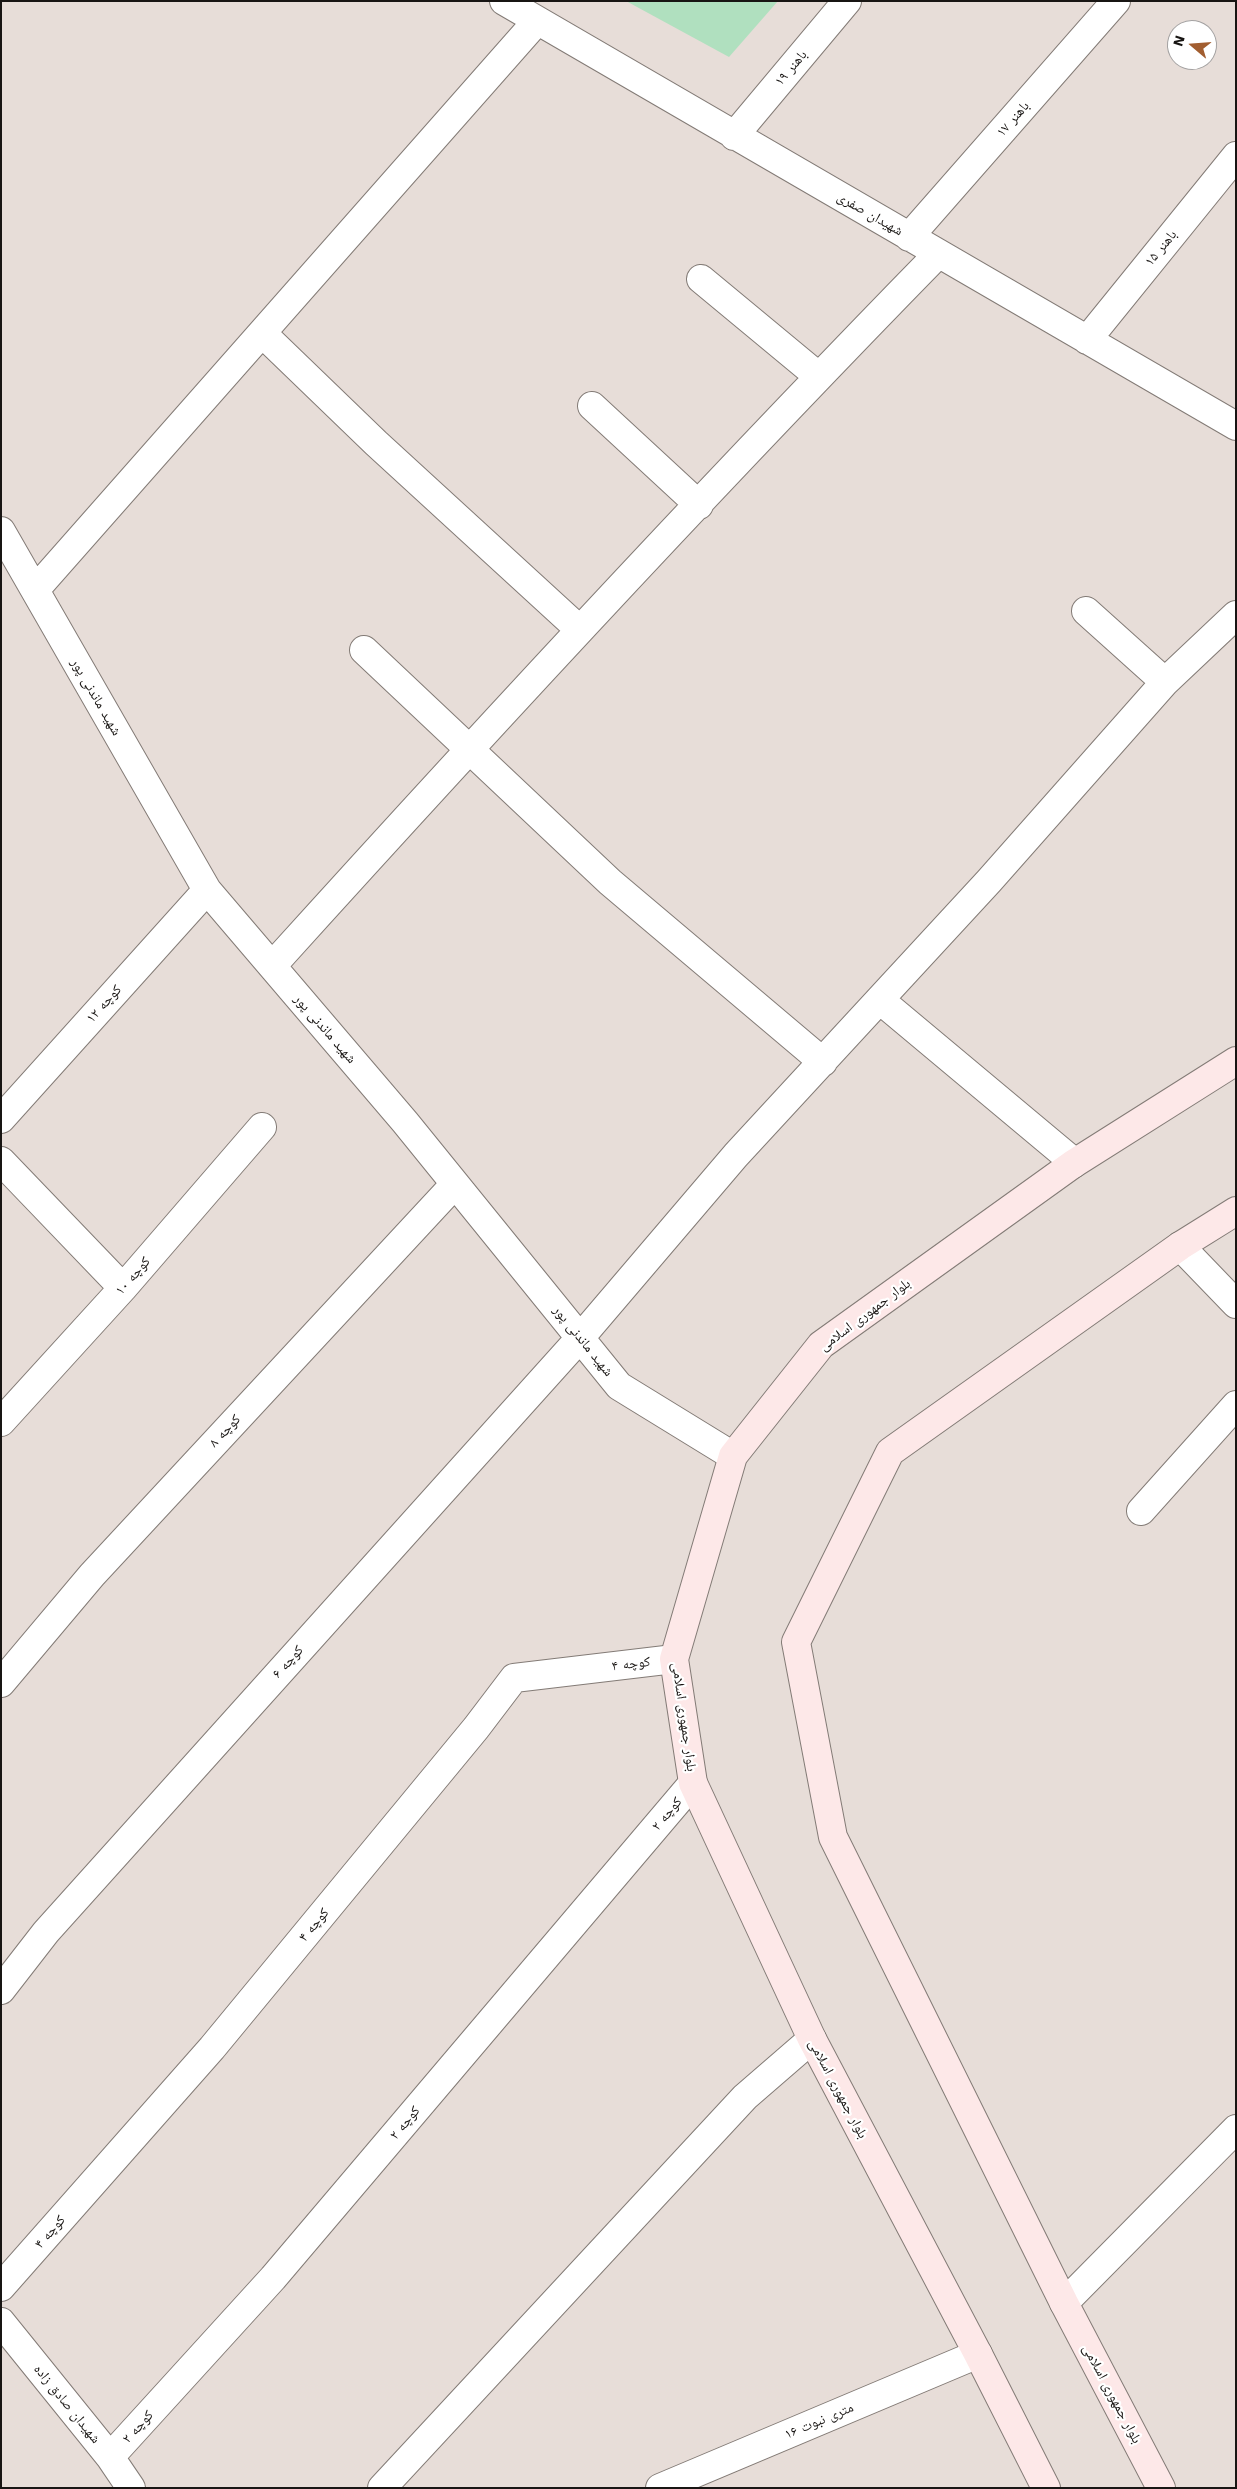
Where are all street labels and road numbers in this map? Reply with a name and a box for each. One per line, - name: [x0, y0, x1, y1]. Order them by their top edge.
- street label: باهنر ۱۹: [771, 47, 811, 89]
- street label: باهنر ۱۷: [993, 98, 1033, 140]
- street label: شهیدان صفری: [834, 188, 906, 240]
- street label: باهنر ۱۵: [1141, 227, 1181, 269]
- street label: شهید ماندنی پور: [67, 655, 125, 739]
- street label: کوچه ۱۲: [83, 982, 125, 1026]
- street label: شهید ماندنی پور: [290, 991, 360, 1067]
- street label: کوچه ۱۰: [112, 1254, 154, 1298]
- street label: بلوار جمهوری اسلامی: [816, 1275, 914, 1355]
- street label: شهید ماندنی پور: [549, 1302, 617, 1380]
- street label: کوچه ۸: [206, 1411, 244, 1451]
- street label: کوچه ۶: [269, 1642, 307, 1682]
- street label: کوچه ۴: [611, 1653, 651, 1675]
- street label: بلوار جمهوری اسلامی: [668, 1661, 700, 1773]
- street label: کوچه ۲: [648, 1794, 686, 1834]
- street label: کوچه ۴: [295, 1905, 333, 1945]
- street label: بلوار جمهوری اسلامی: [805, 2037, 871, 2141]
- street label: کوچه ۲: [386, 2103, 424, 2143]
- street label: کوچه ۴: [31, 2212, 69, 2252]
- street label: بلوار جمهوری اسلامی: [1079, 2342, 1145, 2446]
- street label: شهیدان صادق زاده: [30, 2361, 104, 2447]
- street label: ۱۶ متری نبوت: [782, 2399, 856, 2443]
- street label: کوچه ۲: [119, 2407, 157, 2447]

